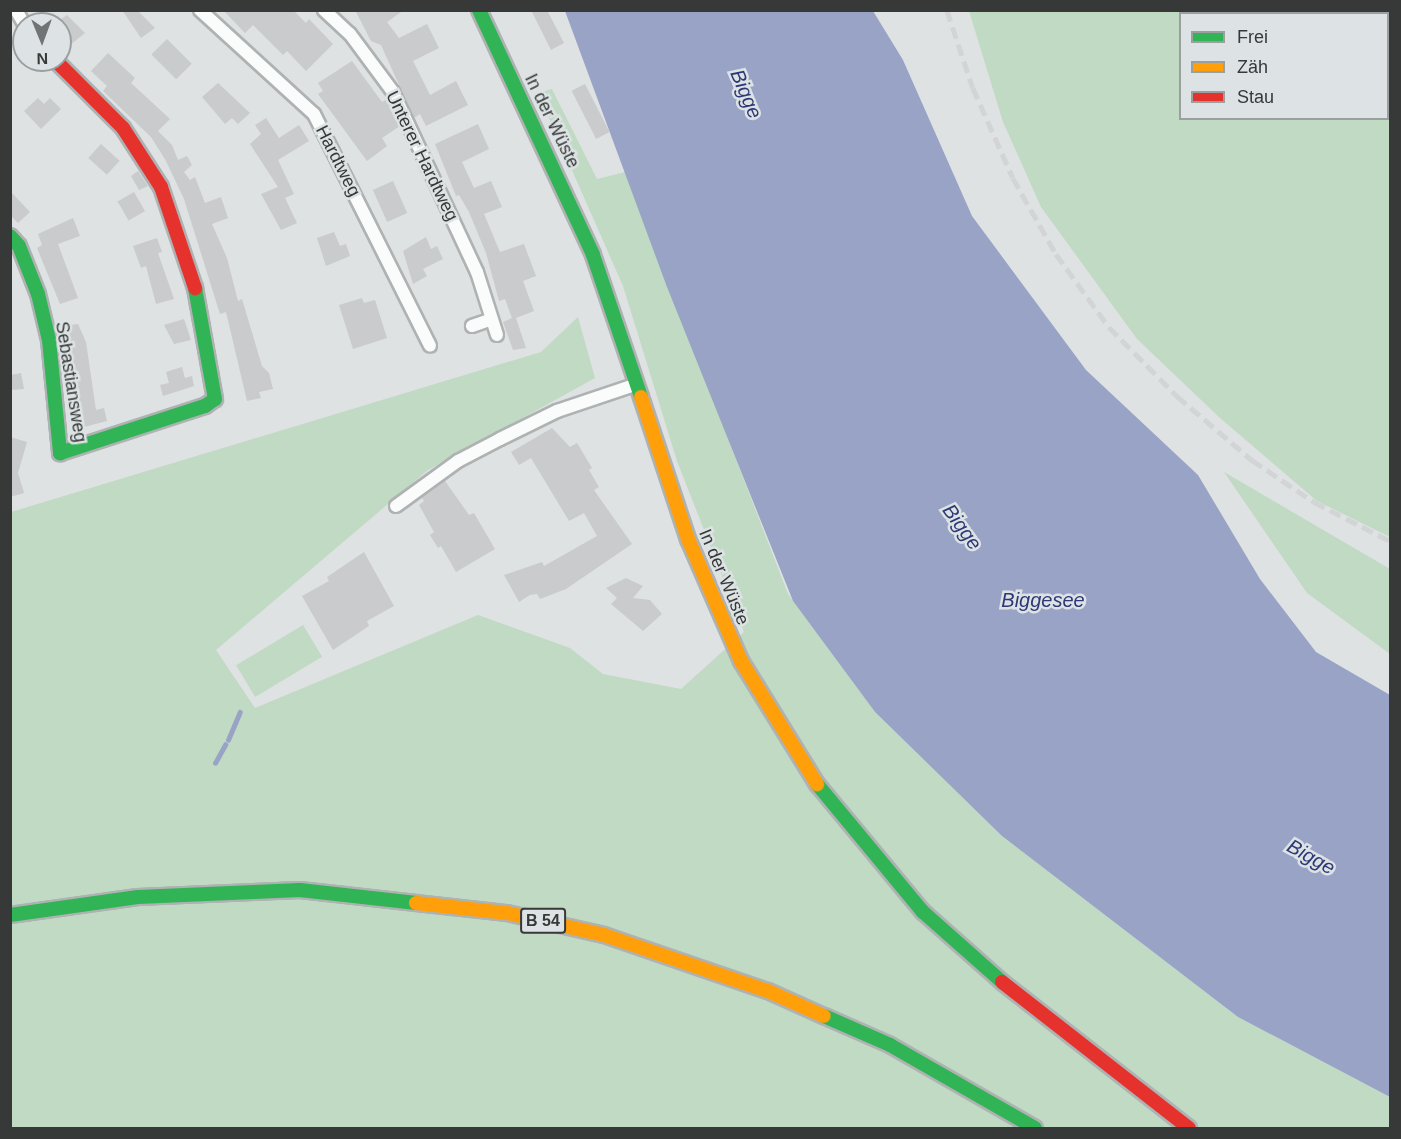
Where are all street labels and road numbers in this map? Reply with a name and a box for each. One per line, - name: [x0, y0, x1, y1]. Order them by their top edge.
- street label: In der Wüste: [520, 70, 584, 172]
- street label: Unterer Hardtweg: [381, 87, 463, 225]
- street label: Hardtweg: [311, 122, 365, 200]
- street label: Sebastiansweg: [51, 320, 91, 444]
- street label: In der Wüste: [694, 526, 754, 628]
- road number: B 54: [519, 908, 567, 934]

